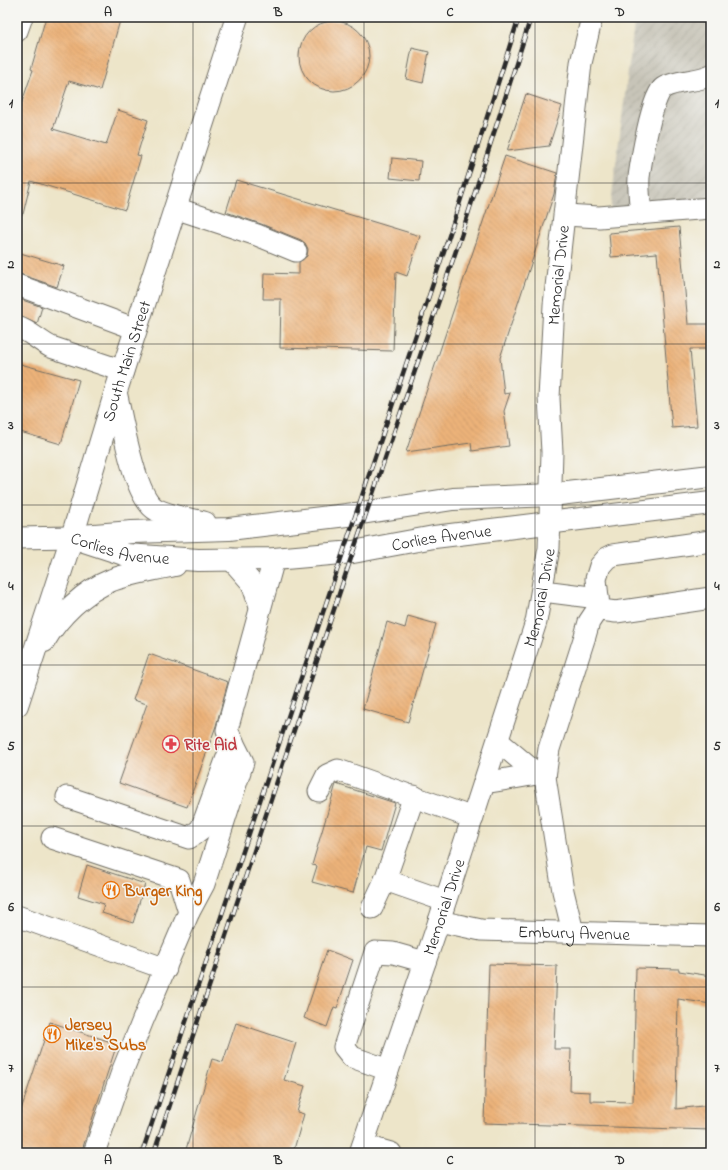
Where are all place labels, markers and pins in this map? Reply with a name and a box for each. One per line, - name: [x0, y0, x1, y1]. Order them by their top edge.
- place label: Rite Aid: [184, 733, 238, 758]
- pharmacy icon: Rite Aid: [161, 734, 181, 754]
- place label: Burger King: [123, 879, 203, 906]
- restaurant icon: Burger King: [101, 880, 121, 900]
- place label: Jersey Mike's Subs: [65, 1013, 147, 1058]
- restaurant icon: Jersey Mike's Subs: [42, 1024, 62, 1044]

